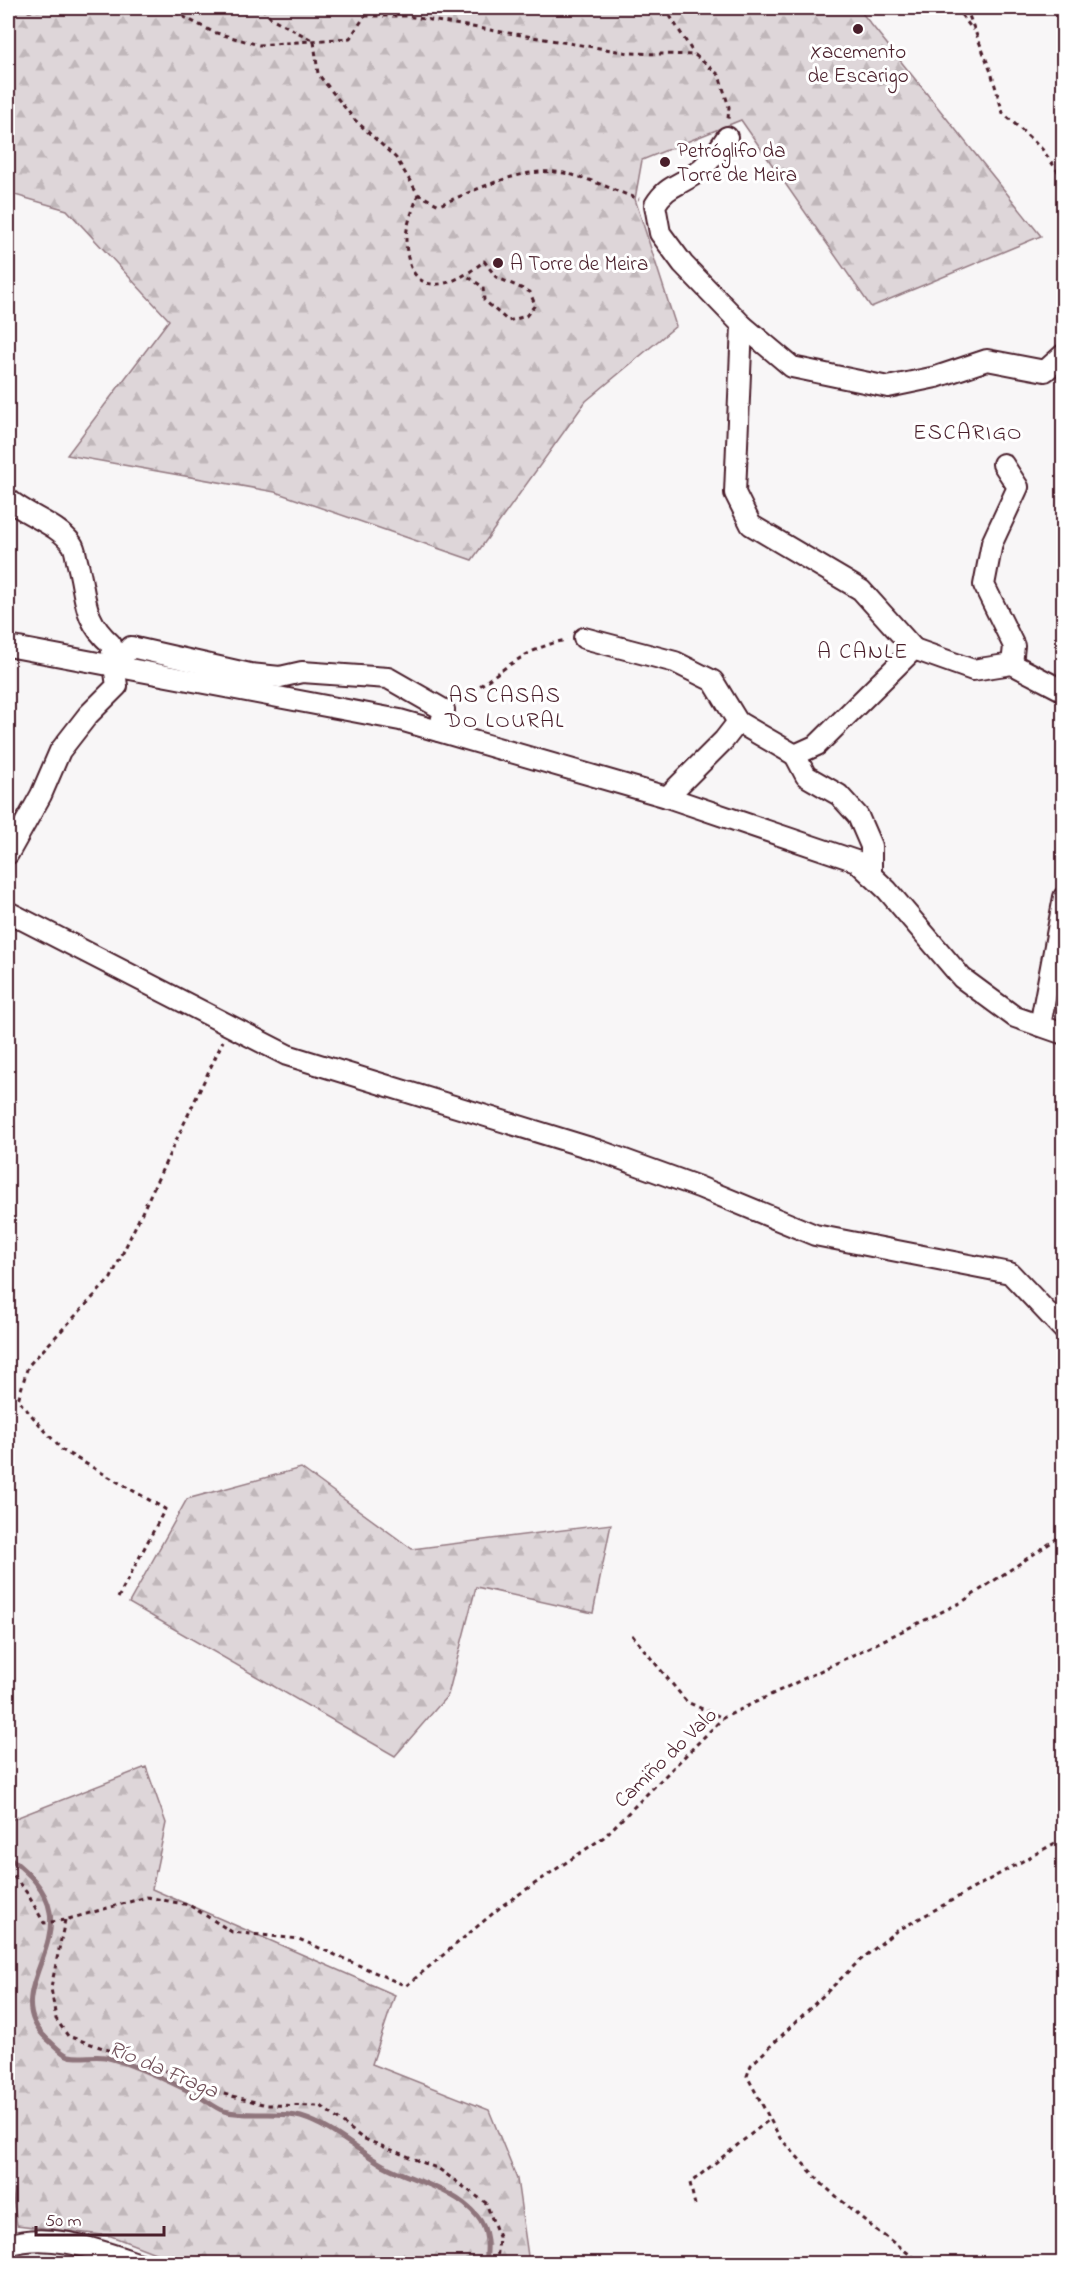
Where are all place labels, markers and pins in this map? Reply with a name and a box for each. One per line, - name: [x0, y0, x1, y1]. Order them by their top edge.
- marker: Xacemento de Escarigo: [851, 22, 865, 36]
- place label: Xacemento de Escarigo: [807, 38, 909, 94]
- place label: Petróglifo da Torre de Meira: [677, 137, 797, 191]
- marker: Petróglifo da Torre de Meira: [658, 155, 672, 169]
- place label: A Torre de Meira: [510, 250, 648, 280]
- marker: A Torre de Meira: [491, 256, 505, 270]

